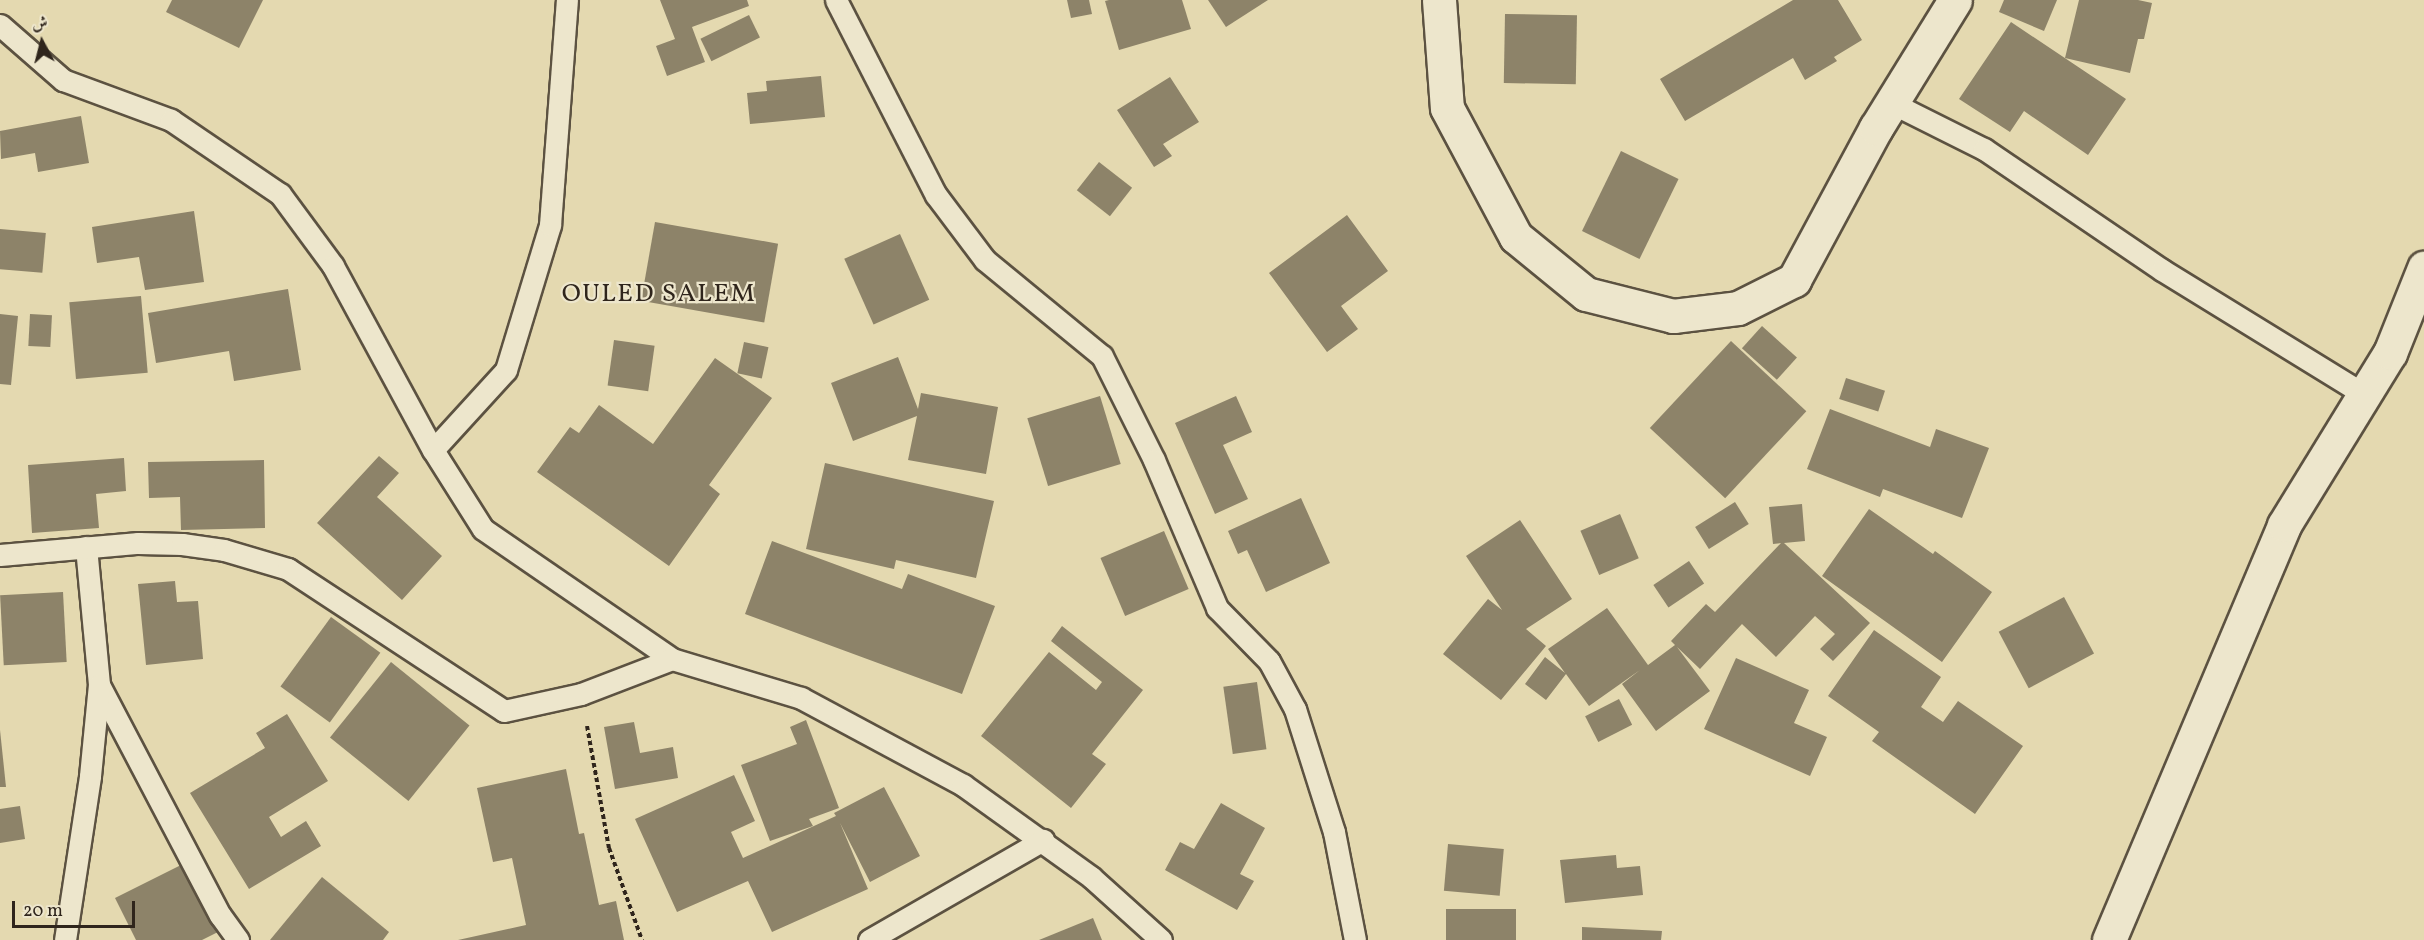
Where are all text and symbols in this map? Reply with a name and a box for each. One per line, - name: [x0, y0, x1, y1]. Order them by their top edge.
- north arrow: [12, 12, 72, 72]
- text: ش: [31, 12, 49, 36]
- district label: OULED SALEM: [562, 279, 756, 311]
- scale bar: [15, 889, 138, 927]
- text: 20 m: [23, 899, 63, 924]

